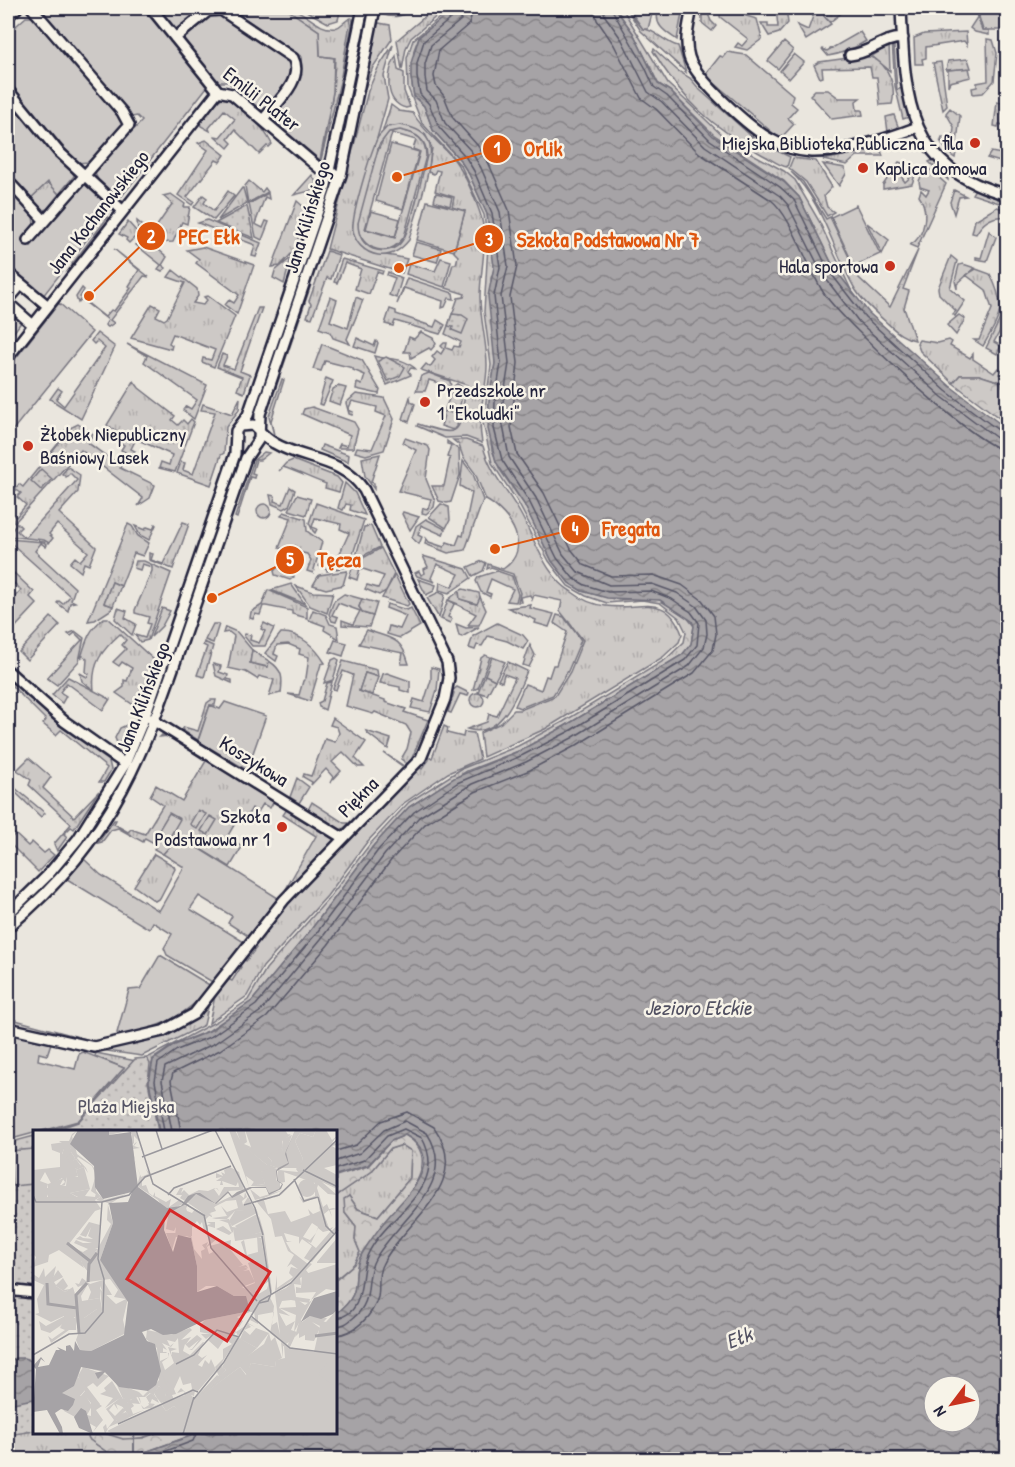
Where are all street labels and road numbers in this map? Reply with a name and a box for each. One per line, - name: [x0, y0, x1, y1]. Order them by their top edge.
- street label: Emilii Plater: [218, 60, 307, 137]
- street label: Jana Kochanowskiego: [40, 144, 155, 279]
- street label: Jana Kilińskiego: [277, 157, 336, 276]
- street label: Jana Kilińskiego: [109, 638, 176, 756]
- street label: Koszykowa: [215, 729, 294, 792]
- street label: Piękna: [331, 770, 384, 823]

